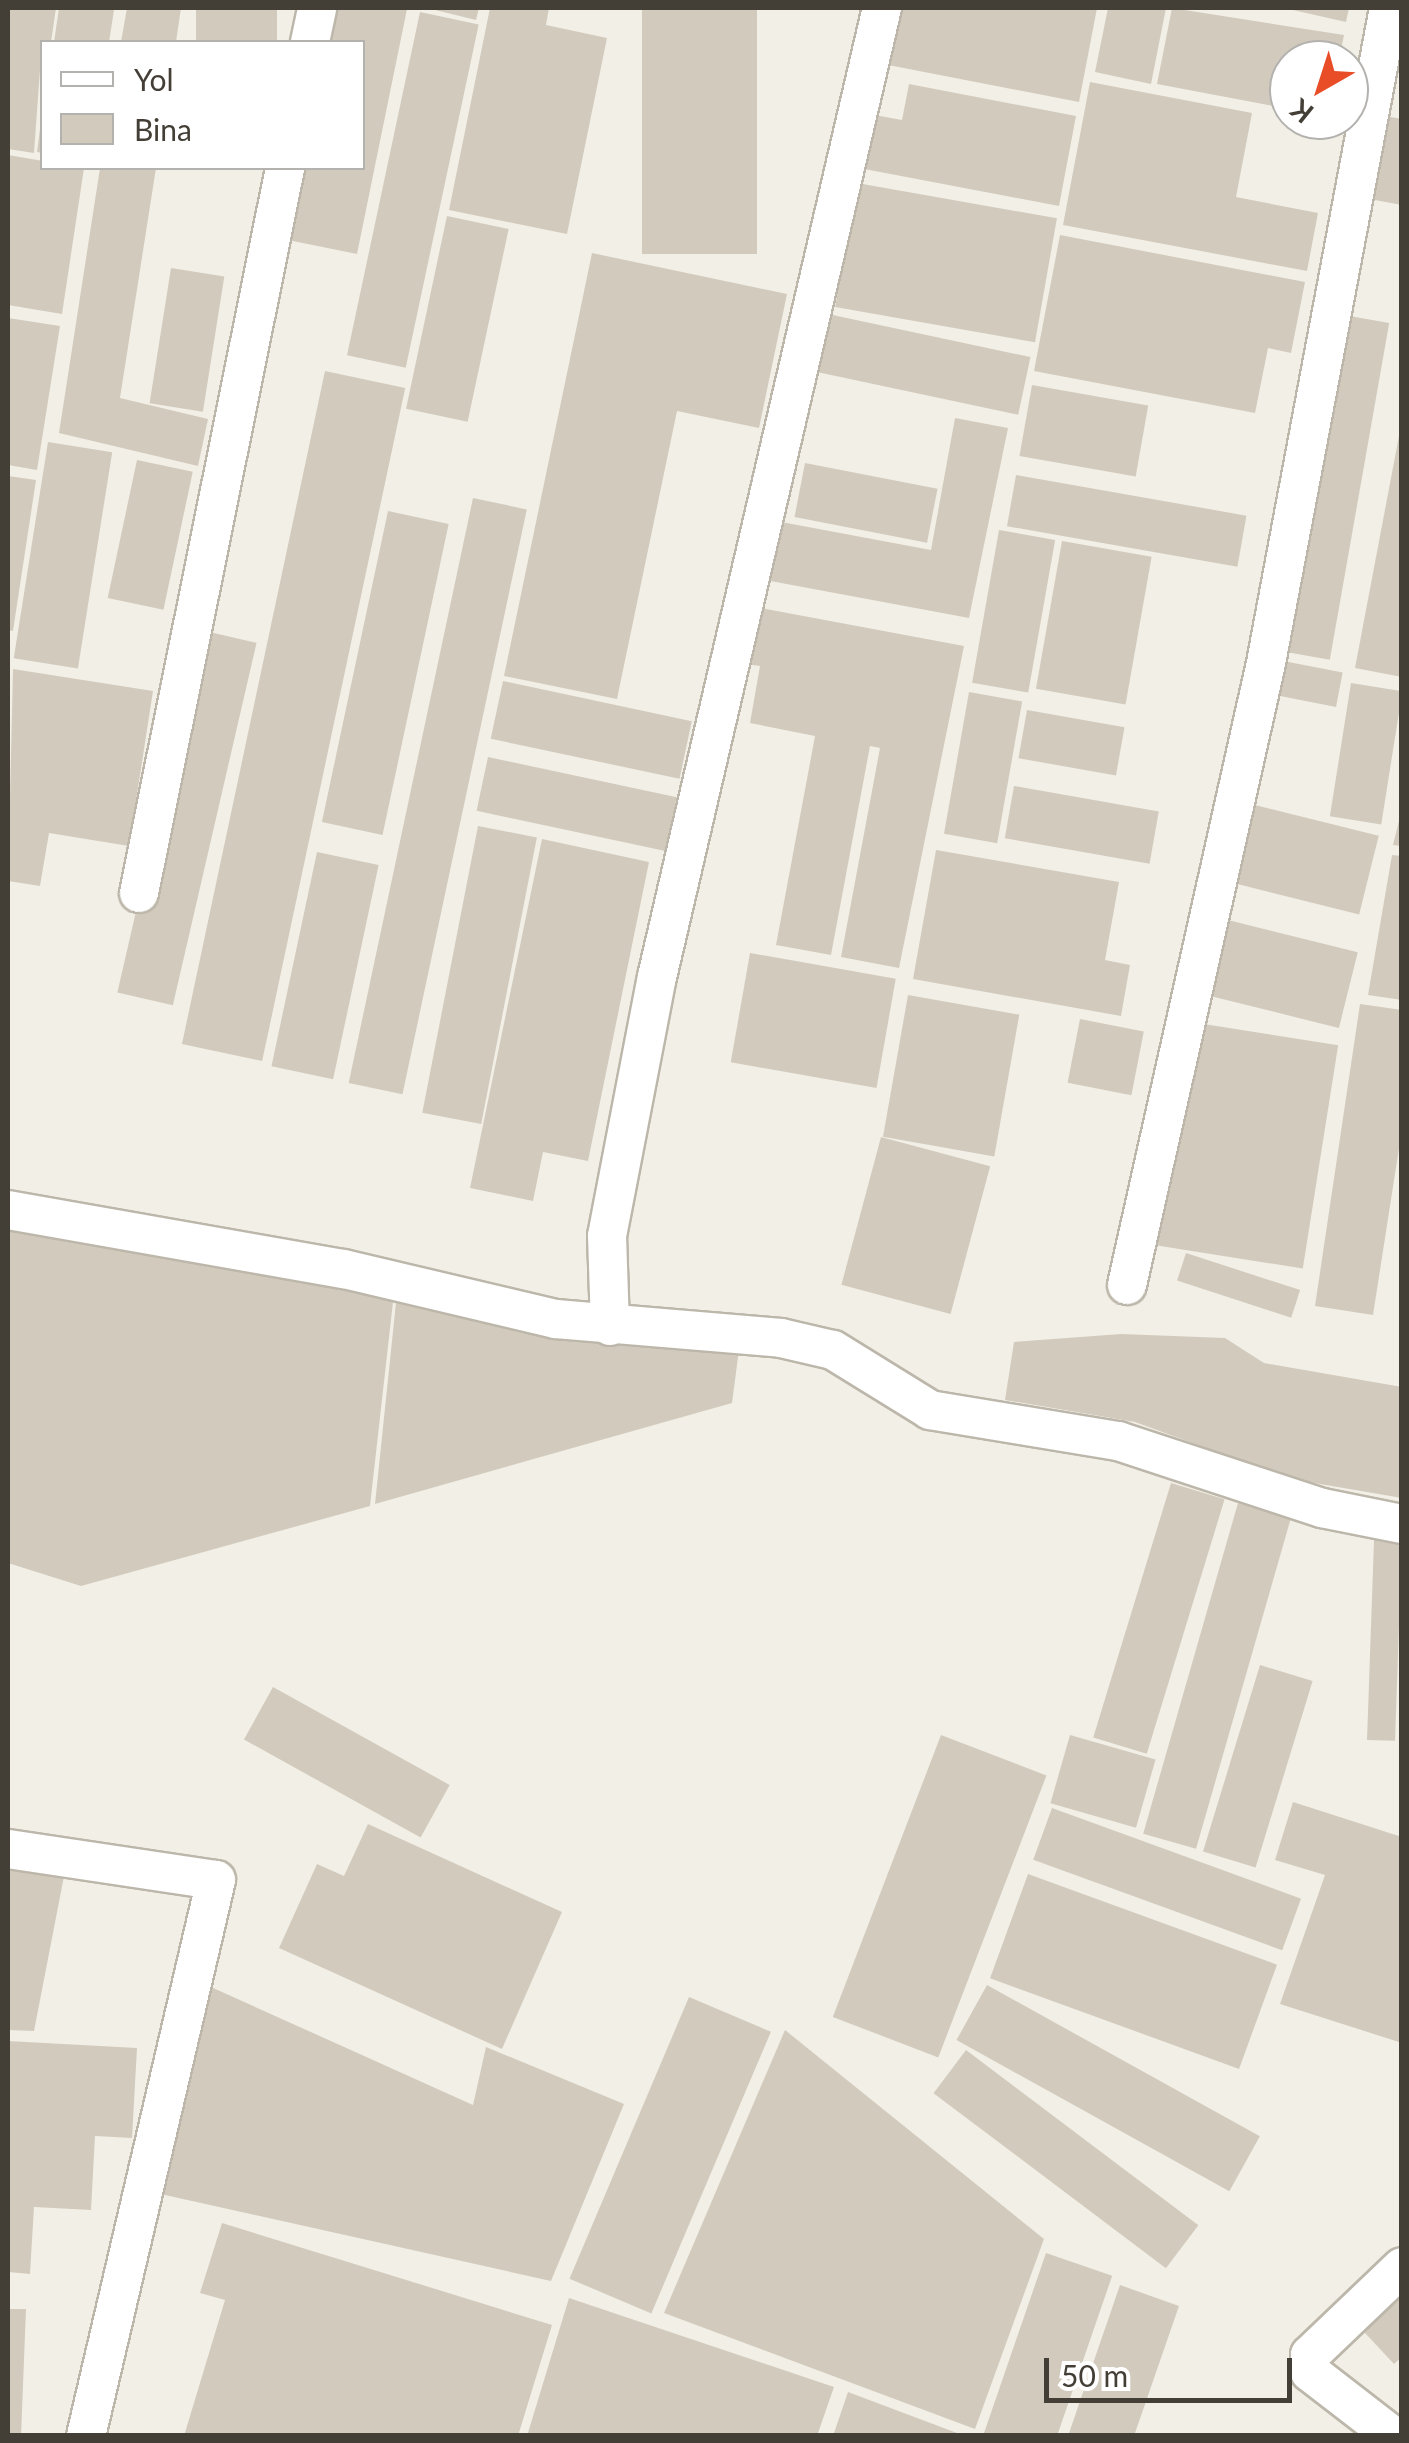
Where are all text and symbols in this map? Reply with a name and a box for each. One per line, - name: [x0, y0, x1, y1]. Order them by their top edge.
- legend: [40, 40, 365, 170]
- north arrow: [1269, 40, 1369, 140]
- text: Yol: [134, 61, 174, 97]
- text: K: [1283, 93, 1320, 131]
- text: Bina: [134, 111, 192, 147]
- scale bar: [1049, 2338, 1296, 2400]
- text: 50 m: [1061, 2357, 1128, 2393]

